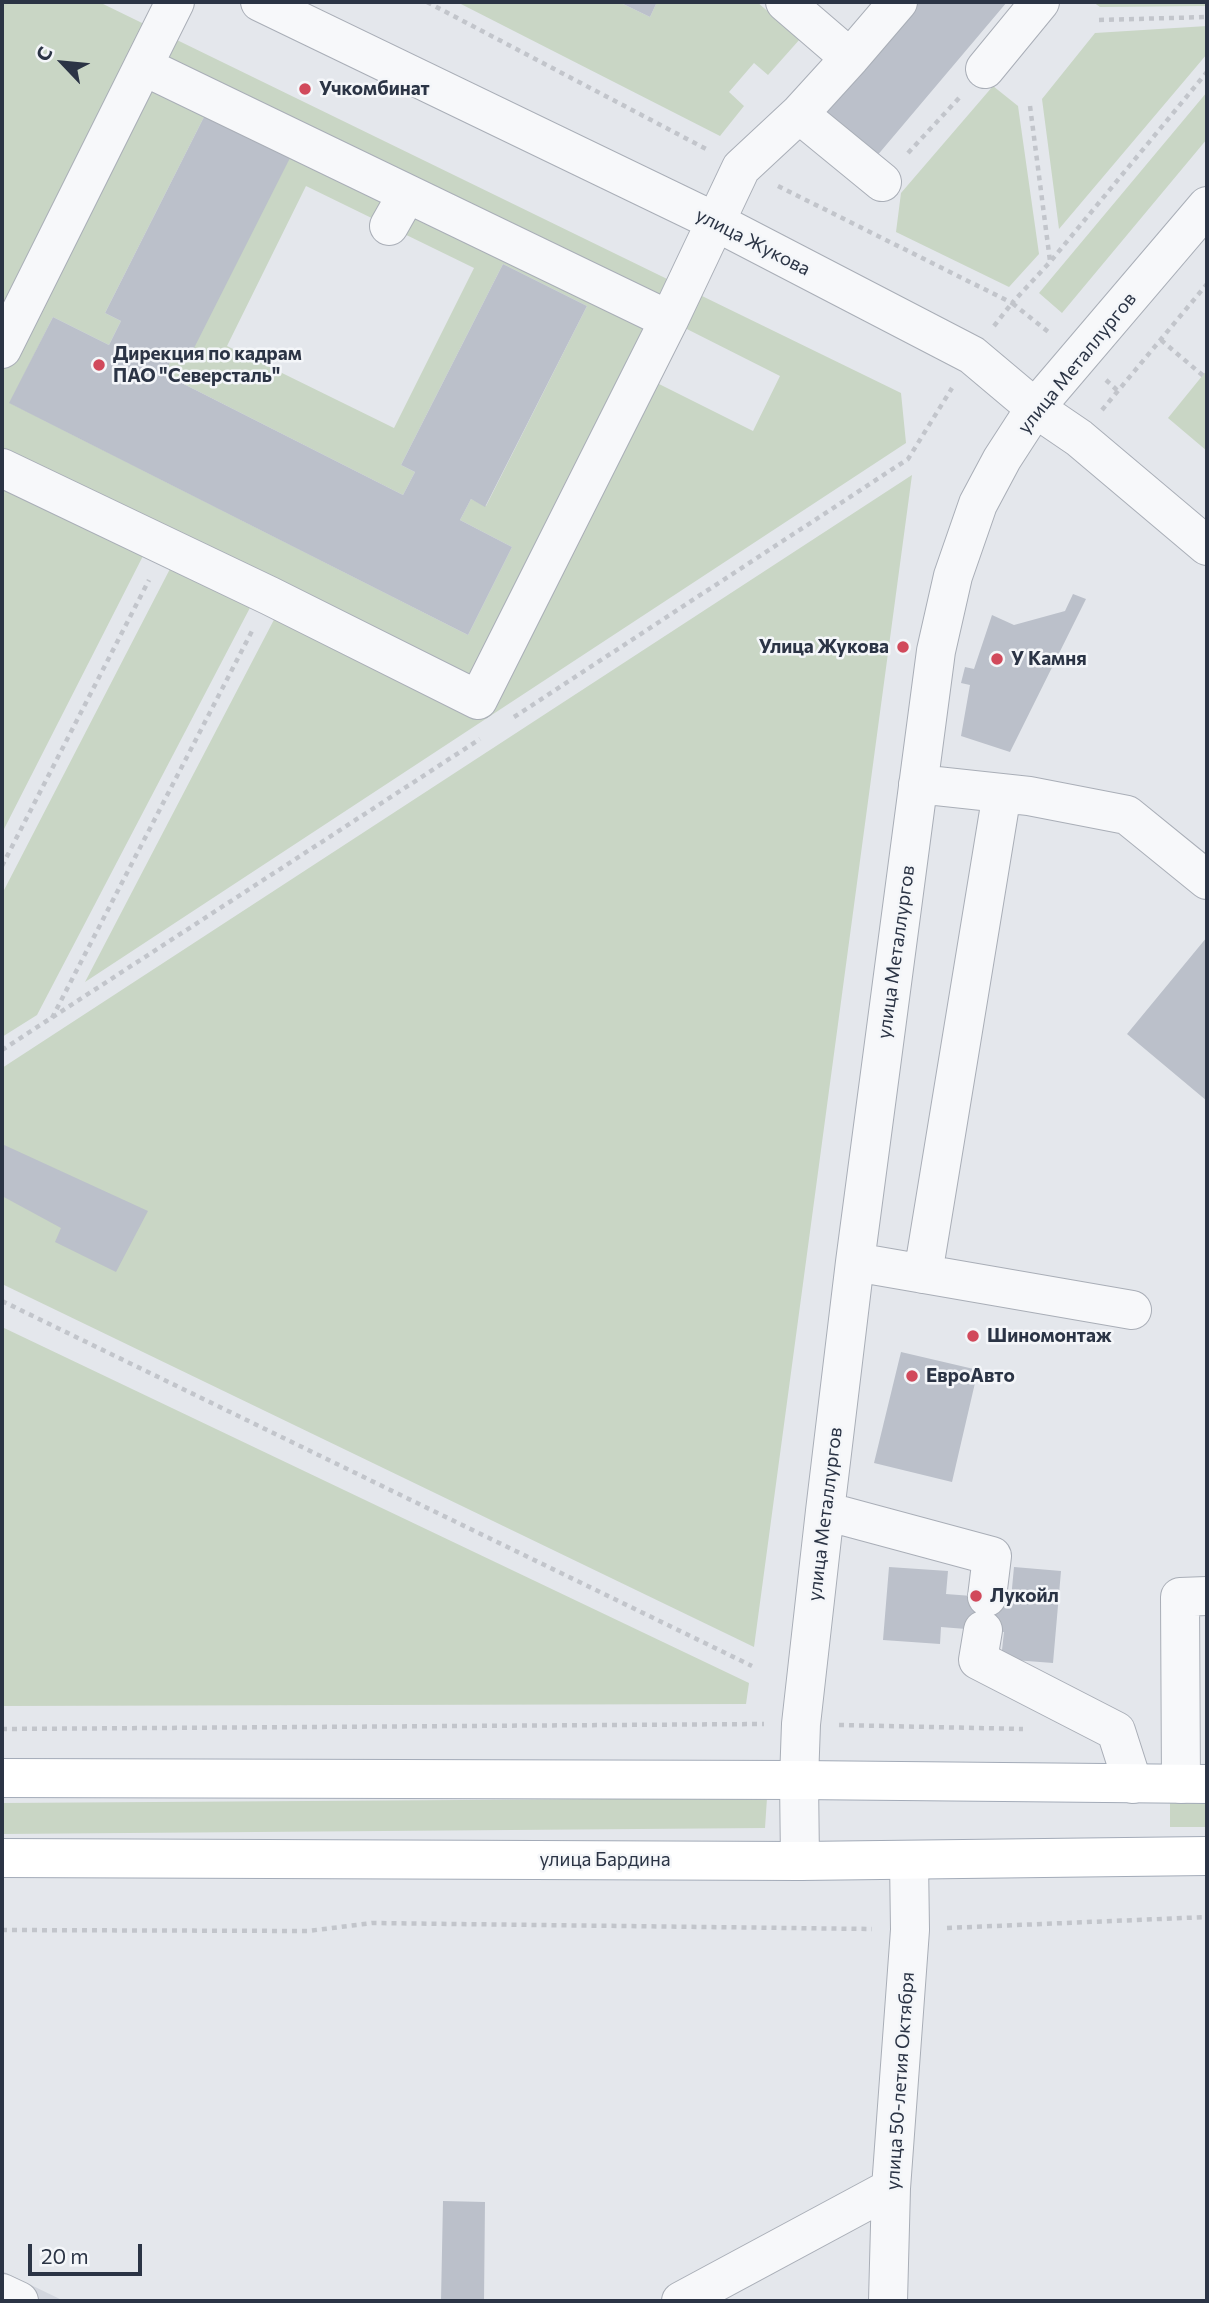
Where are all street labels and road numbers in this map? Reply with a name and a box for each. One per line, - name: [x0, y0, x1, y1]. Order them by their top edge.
- street label: улица Жукова: [692, 203, 814, 281]
- street label: улица Металлургов: [1013, 288, 1141, 438]
- street label: улица Металлургов: [873, 864, 919, 1040]
- street label: улица Металлургов: [803, 1426, 847, 1602]
- street label: улица Бардина: [539, 1849, 671, 1871]
- street label: улица 50-летия Октября: [881, 1971, 919, 2191]

